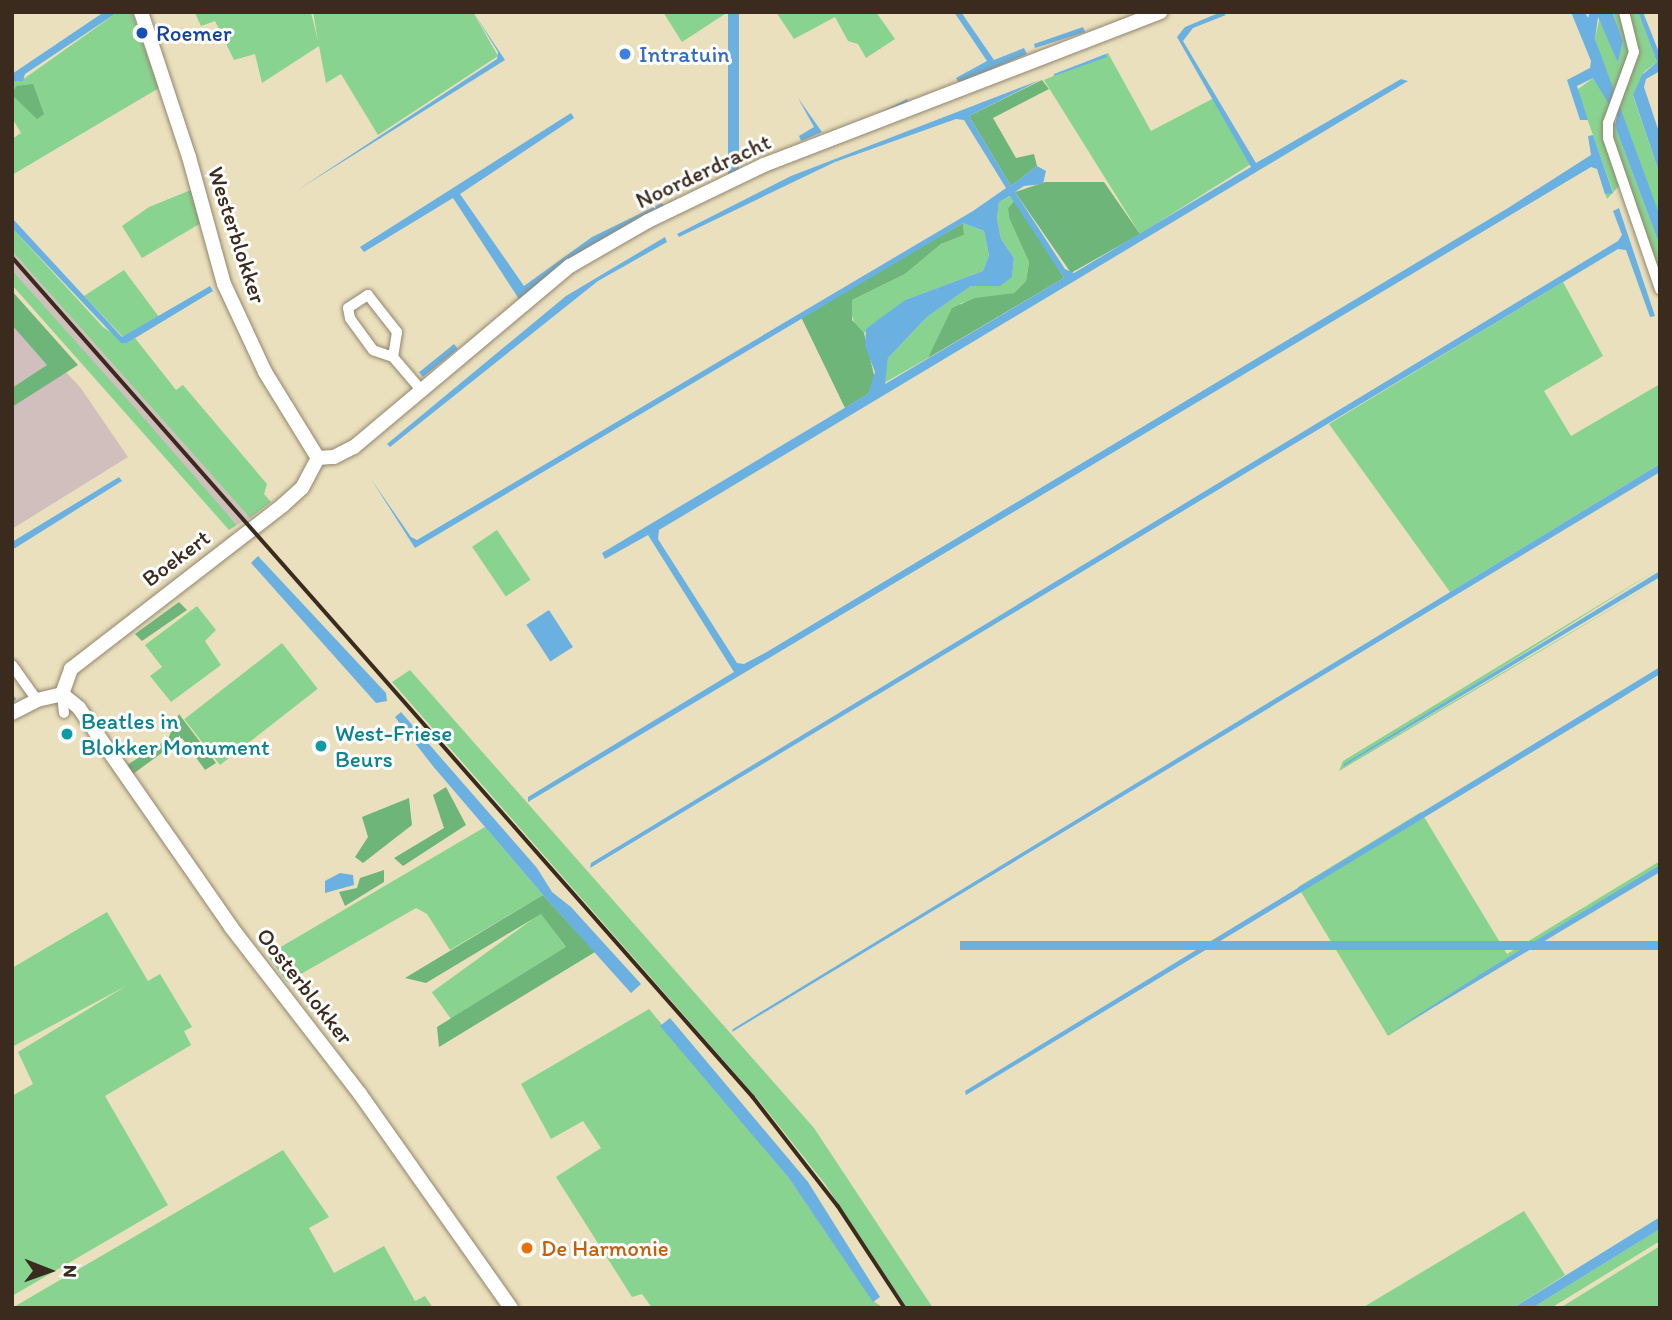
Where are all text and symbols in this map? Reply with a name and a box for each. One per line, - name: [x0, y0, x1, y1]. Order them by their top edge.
- place label: Roemer: [156, 19, 232, 47]
- marker: Roemer: [134, 25, 150, 41]
- place label: Intratuin: [639, 40, 729, 68]
- marker: Intratuin: [617, 46, 633, 62]
- street label: Noorderdracht: [631, 128, 775, 214]
- street label: Westerblokker: [202, 163, 272, 307]
- street label: Boekert: [137, 524, 215, 592]
- place label: Beatles in Blokker Monument: [81, 707, 270, 761]
- place label: West-Friese Beurs: [335, 719, 452, 773]
- marker: Beatles in Blokker Monument: [59, 726, 75, 742]
- marker: West-Friese Beurs: [313, 738, 329, 754]
- street label: Oosterblokker: [251, 922, 359, 1050]
- place label: De Harmonie: [541, 1234, 669, 1262]
- north arrow: [14, 1236, 84, 1306]
- marker: De Harmonie: [519, 1240, 535, 1256]
- text: N: [59, 1265, 82, 1278]

